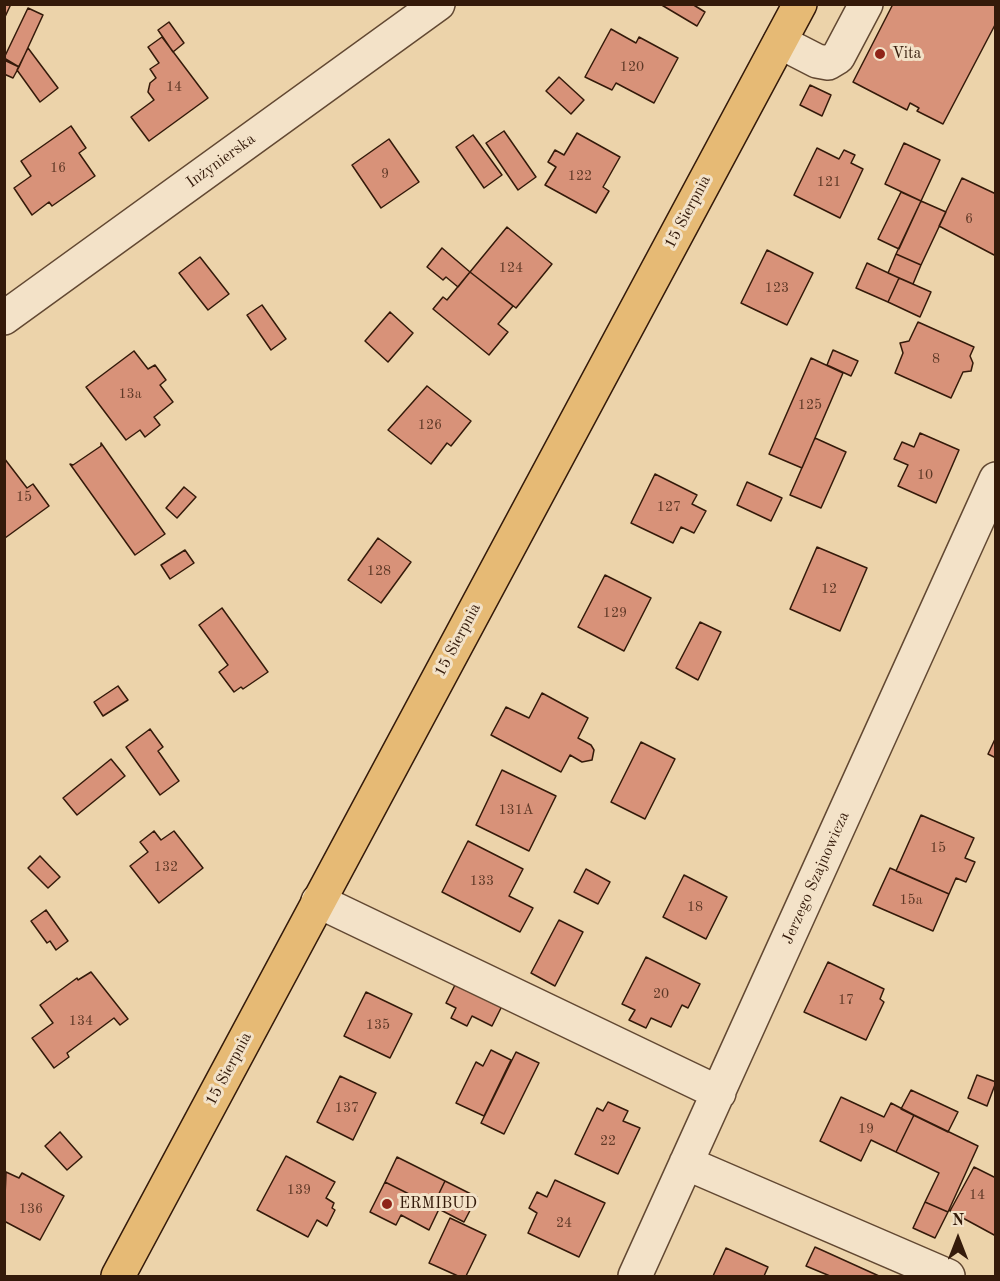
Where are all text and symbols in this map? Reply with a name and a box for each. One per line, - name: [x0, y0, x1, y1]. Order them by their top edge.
- place label: Vita: [892, 44, 921, 64]
- marker: Vita: [873, 47, 887, 61]
- house number: 120: [620, 59, 644, 75]
- house number: 14: [166, 79, 182, 95]
- street label: Inżynierska: [183, 130, 259, 192]
- house number: 16: [50, 160, 66, 176]
- house number: 9: [381, 166, 389, 182]
- house number: 122: [568, 168, 592, 184]
- street label: 15 Sierpnia: [661, 172, 715, 252]
- house number: 121: [817, 174, 841, 190]
- house number: 6: [965, 211, 973, 227]
- house number: 124: [499, 260, 523, 276]
- house number: 123: [765, 280, 789, 296]
- house number: 8: [932, 351, 940, 367]
- house number: 13a: [118, 386, 142, 402]
- house number: 125: [798, 397, 822, 413]
- house number: 126: [418, 417, 442, 433]
- house number: 10: [917, 467, 933, 483]
- house number: 15: [16, 489, 32, 505]
- house number: 127: [657, 499, 681, 515]
- house number: 128: [367, 563, 391, 579]
- house number: 12: [821, 581, 837, 597]
- street label: 15 Sierpnia: [431, 600, 485, 680]
- house number: 129: [603, 605, 627, 621]
- house number: 131A: [498, 802, 534, 818]
- street label: Jerzego Szajnowicza: [778, 809, 854, 947]
- house number: 15: [930, 840, 946, 856]
- house number: 132: [154, 859, 178, 875]
- house number: 133: [470, 873, 494, 889]
- house number: 15a: [899, 892, 923, 908]
- house number: 18: [687, 899, 703, 915]
- house number: 20: [653, 986, 669, 1002]
- house number: 17: [838, 992, 854, 1008]
- house number: 134: [69, 1013, 93, 1029]
- house number: 135: [366, 1017, 390, 1033]
- street label: 15 Sierpnia: [202, 1029, 256, 1109]
- house number: 137: [335, 1100, 359, 1116]
- house number: 19: [858, 1121, 874, 1137]
- house number: 22: [600, 1133, 616, 1149]
- house number: 139: [287, 1182, 311, 1198]
- house number: 14: [969, 1187, 985, 1203]
- place label: ERMIBUD: [399, 1194, 477, 1214]
- marker: ERMIBUD: [380, 1197, 394, 1211]
- house number: 136: [19, 1201, 43, 1217]
- north arrow: [928, 1209, 988, 1269]
- text: N: [952, 1213, 964, 1229]
- house number: 24: [556, 1215, 572, 1231]

